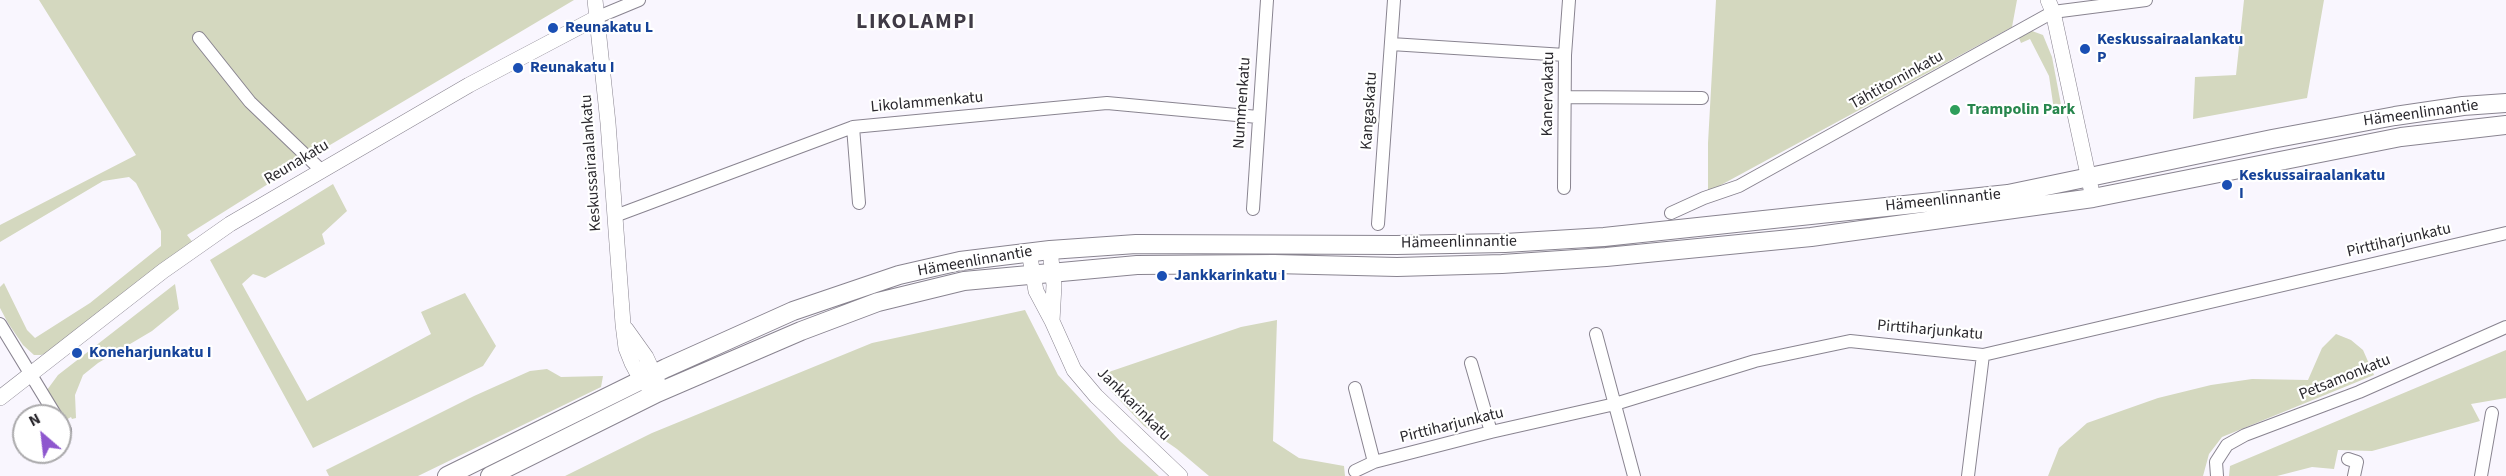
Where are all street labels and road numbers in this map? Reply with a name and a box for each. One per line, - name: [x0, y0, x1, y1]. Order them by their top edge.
- street label: Tähtitorninkatu: [1847, 47, 1947, 115]
- street label: Kanervakatu: [1539, 51, 1559, 137]
- street label: Nummenkatu: [1230, 56, 1256, 150]
- street label: Kangaskatu: [1358, 71, 1382, 151]
- street label: Likolammenkatu: [870, 89, 984, 117]
- street label: Keskussairaalankatu: [578, 94, 606, 232]
- street label: Hämeenlinnantie: [2362, 96, 2480, 132]
- street label: Reunakatu: [261, 136, 333, 190]
- street label: Hämeenlinnantie: [1884, 185, 2002, 217]
- street label: Pirttiharjunkatu: [2345, 220, 2453, 262]
- street label: Hämeenlinnantie: [1401, 232, 1517, 254]
- street label: Hämeenlinnantie: [916, 242, 1034, 282]
- street label: Pirttiharjunkatu: [1876, 317, 1984, 345]
- street label: Petsamonkatu: [2296, 351, 2394, 405]
- street label: Jankkarinkatu: [1092, 364, 1174, 446]
- street label: Pirttiharjunkatu: [1398, 404, 1506, 448]

